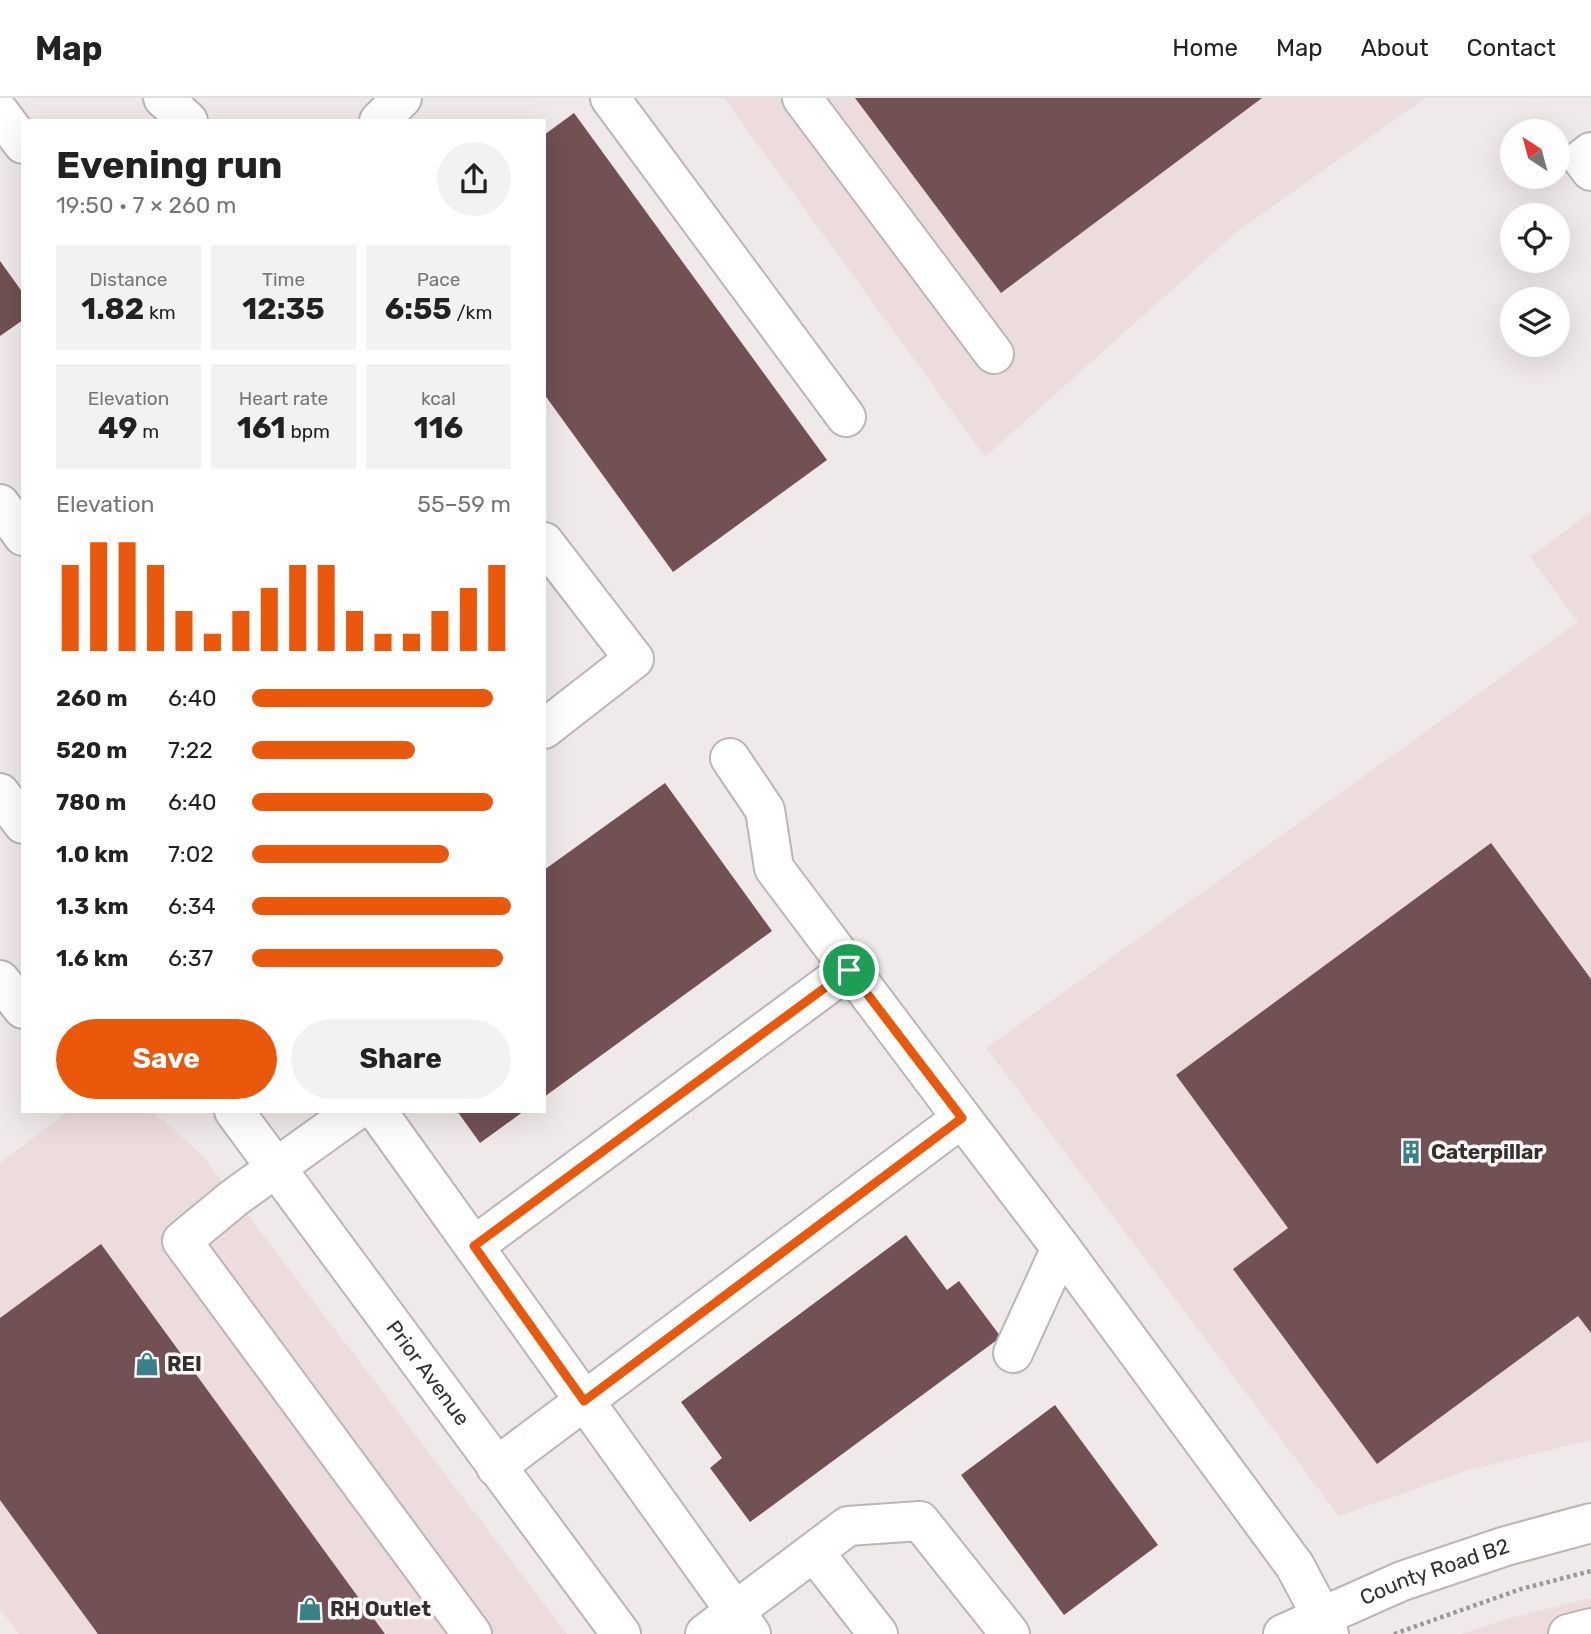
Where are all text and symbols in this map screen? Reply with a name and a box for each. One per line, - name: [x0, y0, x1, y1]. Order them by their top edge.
- text: Map: [35, 29, 103, 68]
- text: Home: [1172, 34, 1238, 62]
- text: Map: [1276, 34, 1323, 62]
- text: About: [1361, 34, 1429, 62]
- text: Contact: [1467, 34, 1556, 62]
- north arrow: [1500, 119, 1570, 189]
- map controls: [1500, 119, 1570, 357]
- text: Evening run: [56, 142, 282, 188]
- button: share: [437, 142, 511, 216]
- text: 19:50 · 7 × 260 m: [56, 191, 236, 219]
- button: locate: [1500, 203, 1570, 273]
- text: Distance: [90, 268, 167, 291]
- text: Time: [262, 268, 305, 291]
- text: Pace: [417, 268, 460, 291]
- button: layers: [1500, 287, 1570, 357]
- text: 1.82: [81, 291, 144, 327]
- text: 12:35: [242, 291, 325, 327]
- text: 6:55: [385, 291, 452, 327]
- text: km: [144, 301, 176, 324]
- text: /km: [452, 301, 492, 324]
- text: Elevation: [88, 387, 169, 410]
- text: Heart rate: [239, 387, 328, 410]
- text: kcal: [421, 387, 456, 410]
- text: 49: [98, 410, 138, 446]
- text: 161: [237, 410, 286, 446]
- text: 116: [414, 410, 463, 446]
- text: m: [138, 420, 159, 443]
- text: bpm: [286, 420, 330, 443]
- text: Elevation: [56, 490, 155, 518]
- text: 55–59 m: [417, 490, 511, 518]
- text: 260 m: [56, 684, 128, 712]
- text: 6:40: [168, 684, 217, 712]
- text: 520 m: [56, 736, 127, 764]
- text: 7:22: [168, 736, 213, 764]
- text: 780 m: [56, 788, 126, 816]
- text: 6:40: [168, 788, 217, 816]
- text: 1.0 km: [56, 840, 129, 868]
- text: 7:02: [168, 840, 214, 868]
- text: 1.3 km: [56, 892, 129, 920]
- text: 6:34: [168, 892, 216, 920]
- pin: [819, 940, 879, 1000]
- text: 1.6 km: [56, 944, 128, 972]
- text: 6:37: [168, 944, 213, 972]
- icon: arrive: [830, 951, 868, 989]
- button: Save: [56, 1019, 277, 1099]
- button: Share: [291, 1019, 511, 1099]
- building icon: Caterpillar: [1397, 1138, 1425, 1166]
- place label: Caterpillar: [1431, 1139, 1544, 1164]
- street label: Prior Avenue: [381, 1315, 475, 1430]
- shop icon: REI: [133, 1350, 161, 1378]
- place label: REI: [167, 1351, 202, 1376]
- street label: County Road B2: [1356, 1533, 1512, 1610]
- shop icon: RH Outlet: [296, 1595, 324, 1623]
- place label: RH Outlet: [330, 1596, 431, 1621]

